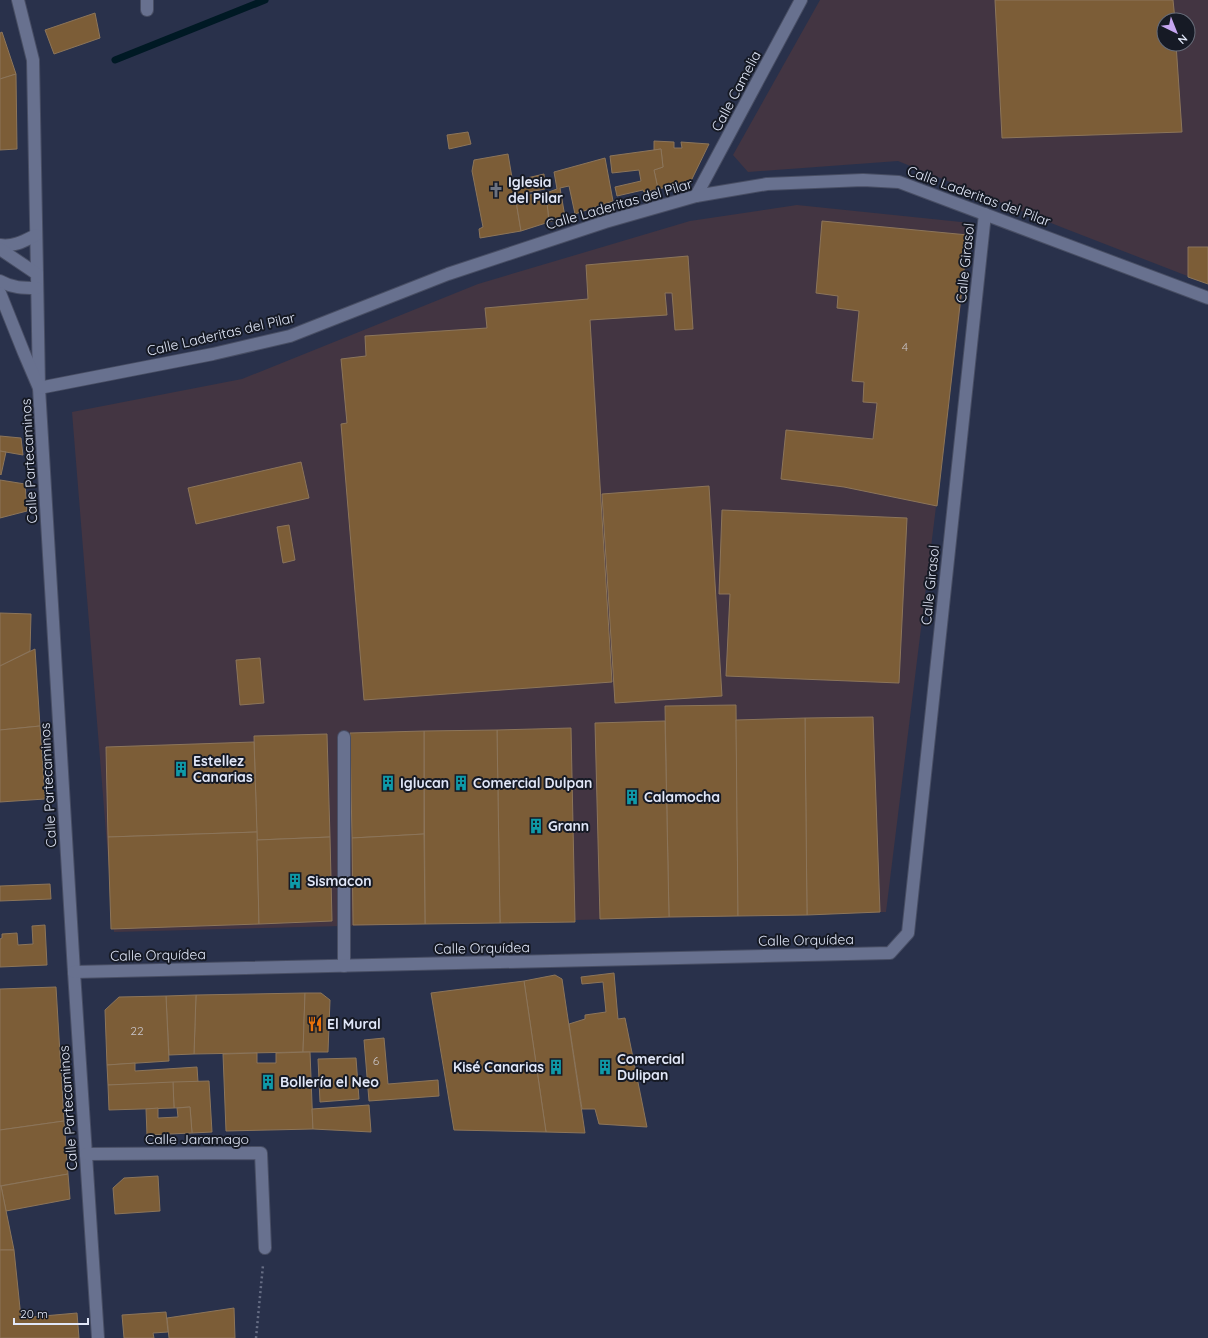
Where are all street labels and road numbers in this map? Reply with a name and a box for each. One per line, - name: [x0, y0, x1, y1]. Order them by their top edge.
- street label: Calle Camelia: [707, 48, 765, 134]
- street label: Calle Laderitas del Pilar: [905, 162, 1054, 231]
- street label: Calle Laderitas del Pilar: [544, 174, 695, 234]
- street label: Calle Girasol: [952, 222, 978, 304]
- street label: Calle Laderitas del Pilar: [145, 308, 298, 360]
- street label: Calle Partecaminos: [17, 398, 41, 524]
- street label: Calle Girasol: [917, 544, 943, 626]
- street label: Calle Partecaminos: [36, 722, 60, 848]
- street label: Calle Orquídea: [758, 930, 854, 950]
- street label: Calle Orquídea: [434, 938, 530, 958]
- street label: Calle Orquídea: [110, 945, 206, 965]
- street label: Calle Partecaminos: [55, 1045, 81, 1171]
- street label: Calle Jaramago: [145, 1130, 249, 1148]

